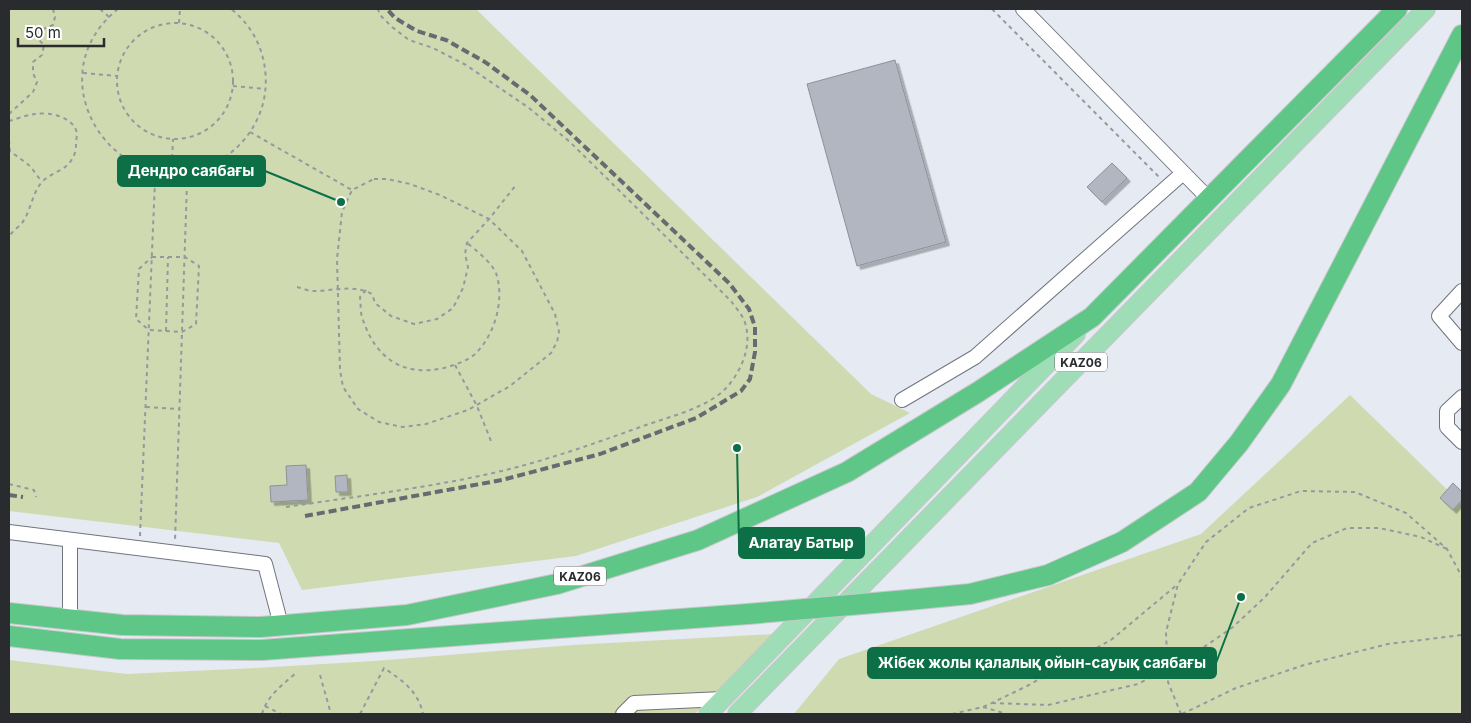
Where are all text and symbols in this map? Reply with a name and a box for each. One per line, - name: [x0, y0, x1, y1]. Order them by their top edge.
- scale bar: [18, 15, 104, 47]
- text: 50 m: [25, 23, 61, 42]
- callout: Дендро саябағы: [118, 156, 265, 186]
- text: Дендро саябағы: [128, 161, 254, 180]
- road number: KАZ06: [1055, 352, 1107, 372]
- callout: Алатау Батыр: [739, 528, 864, 558]
- text: Алатау Батыр: [748, 533, 854, 552]
- road number: KАZ06: [554, 566, 606, 586]
- callout: Жібек жолы қалалық ойын-сауық саябағы: [868, 648, 1216, 678]
- text: Жібек жолы қалалық ойын-сауық саябағы: [878, 653, 1206, 672]

